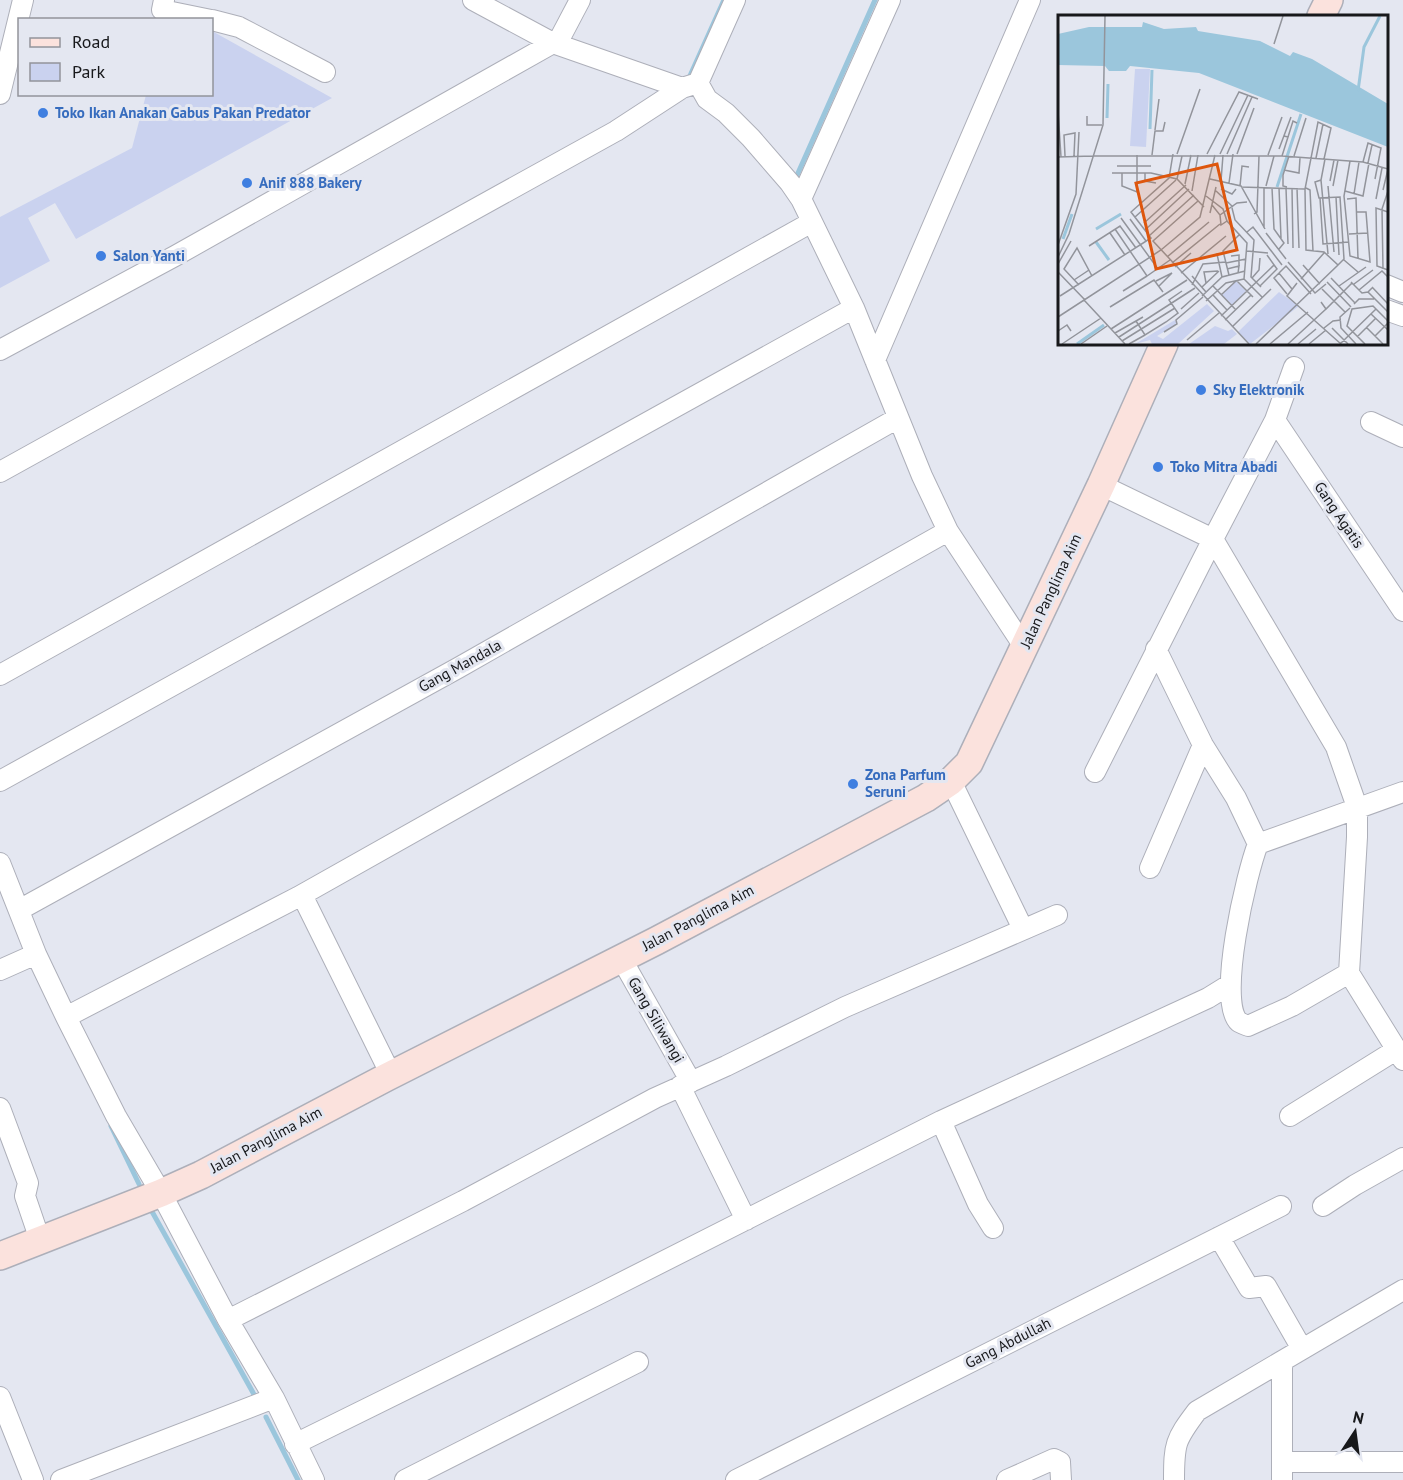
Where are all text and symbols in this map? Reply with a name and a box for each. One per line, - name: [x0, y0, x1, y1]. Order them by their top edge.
- inset map: [1058, 15, 1388, 345]
- legend: [18, 18, 213, 96]
- text: Road: [72, 30, 110, 53]
- text: Park: [72, 60, 105, 83]
- place label: Toko Ikan Anakan Gabus Pakan Predator: [55, 103, 311, 122]
- marker: Toko Ikan Anakan Gabus Pakan Predator: [36, 106, 50, 120]
- place label: Anif 888 Bakery: [259, 173, 363, 192]
- marker: Anif 888 Bakery: [240, 176, 254, 190]
- place label: Salon Yanti: [113, 246, 185, 265]
- marker: Salon Yanti: [94, 249, 108, 263]
- place label: Sky Elektronik: [1213, 380, 1305, 399]
- marker: Sky Elektronik: [1194, 383, 1208, 397]
- place label: Toko Mitra Abadi: [1170, 457, 1278, 476]
- marker: Toko Mitra Abadi: [1151, 460, 1165, 474]
- street label: Gang Agatis: [1310, 478, 1369, 551]
- street label: Jalan Panglima Aim: [1015, 531, 1085, 652]
- street label: Gang Mandala: [415, 635, 504, 696]
- place label: Zona Parfum Seruni: [865, 765, 946, 801]
- marker: Zona Parfum Seruni: [846, 777, 860, 791]
- street label: Jalan Panglima Aim: [638, 880, 757, 956]
- street label: Gang Siliwangi: [624, 973, 689, 1066]
- street label: Jalan Panglima Aim: [206, 1102, 325, 1178]
- street label: Gang Abdullah: [962, 1313, 1054, 1372]
- north arrow: [1325, 1402, 1385, 1462]
- text: N: [1351, 1406, 1366, 1428]

